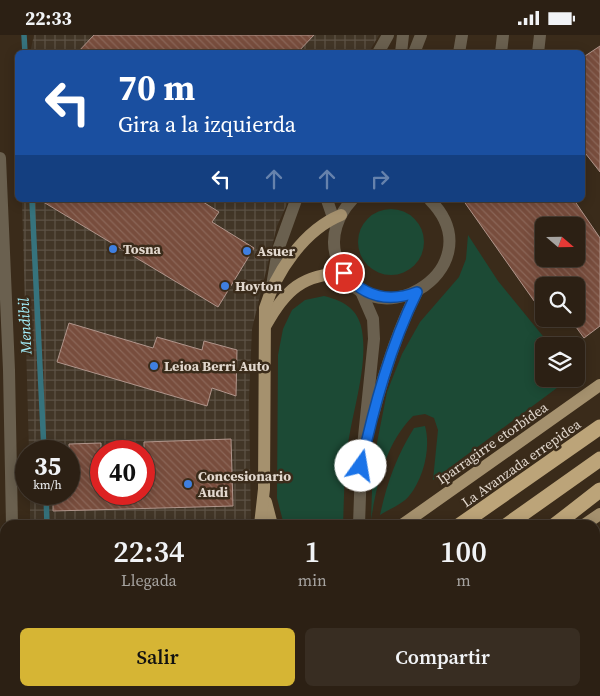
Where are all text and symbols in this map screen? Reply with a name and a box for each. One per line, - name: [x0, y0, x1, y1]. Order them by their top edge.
- text: 22:33: [25, 5, 72, 31]
- text: 70 m: [118, 64, 195, 112]
- icon: left: [35, 70, 100, 135]
- text: Gira a la izquierda: [118, 109, 296, 139]
- icon: left: [207, 165, 235, 193]
- icon: ahead: [260, 165, 288, 193]
- icon: ahead: [313, 165, 341, 193]
- icon: right: [366, 165, 394, 193]
- north arrow: [535, 217, 585, 267]
- map controls: [535, 217, 585, 387]
- place label: Tosna: [123, 239, 162, 259]
- place label: Asuer: [257, 241, 295, 261]
- marker: Tosna: [107, 243, 119, 255]
- marker: Asuer: [241, 245, 253, 257]
- pin: [323, 252, 365, 294]
- icon: arrive: [330, 259, 358, 287]
- place label: Hoyton: [235, 276, 282, 296]
- button: search: [535, 277, 585, 327]
- marker: Hoyton: [219, 280, 231, 292]
- water label: Mendibil: [12, 296, 37, 356]
- button: layers: [535, 337, 585, 387]
- place label: Leioa Berri Auto: [164, 356, 269, 376]
- marker: Leioa Berri Auto: [148, 360, 160, 372]
- street label: Iparragirre etorbidea: [432, 397, 552, 489]
- street label: La Avanzada errepidea: [457, 414, 585, 512]
- position arrow: [334, 439, 386, 491]
- speed limit sign: 40: [90, 440, 155, 505]
- text: 35: [34, 449, 61, 483]
- place label: Concesionario Audi: [198, 466, 291, 502]
- text: km/h: [33, 477, 62, 493]
- marker: Concesionario Audi: [182, 478, 194, 490]
- text: 22:34: [113, 531, 185, 572]
- text: 1: [304, 531, 320, 572]
- text: 100: [440, 531, 487, 572]
- text: Llegada: [121, 569, 177, 591]
- text: min: [298, 569, 327, 591]
- text: m: [456, 569, 471, 591]
- button: Salir: [20, 628, 295, 686]
- button: Compartir: [305, 628, 580, 686]

